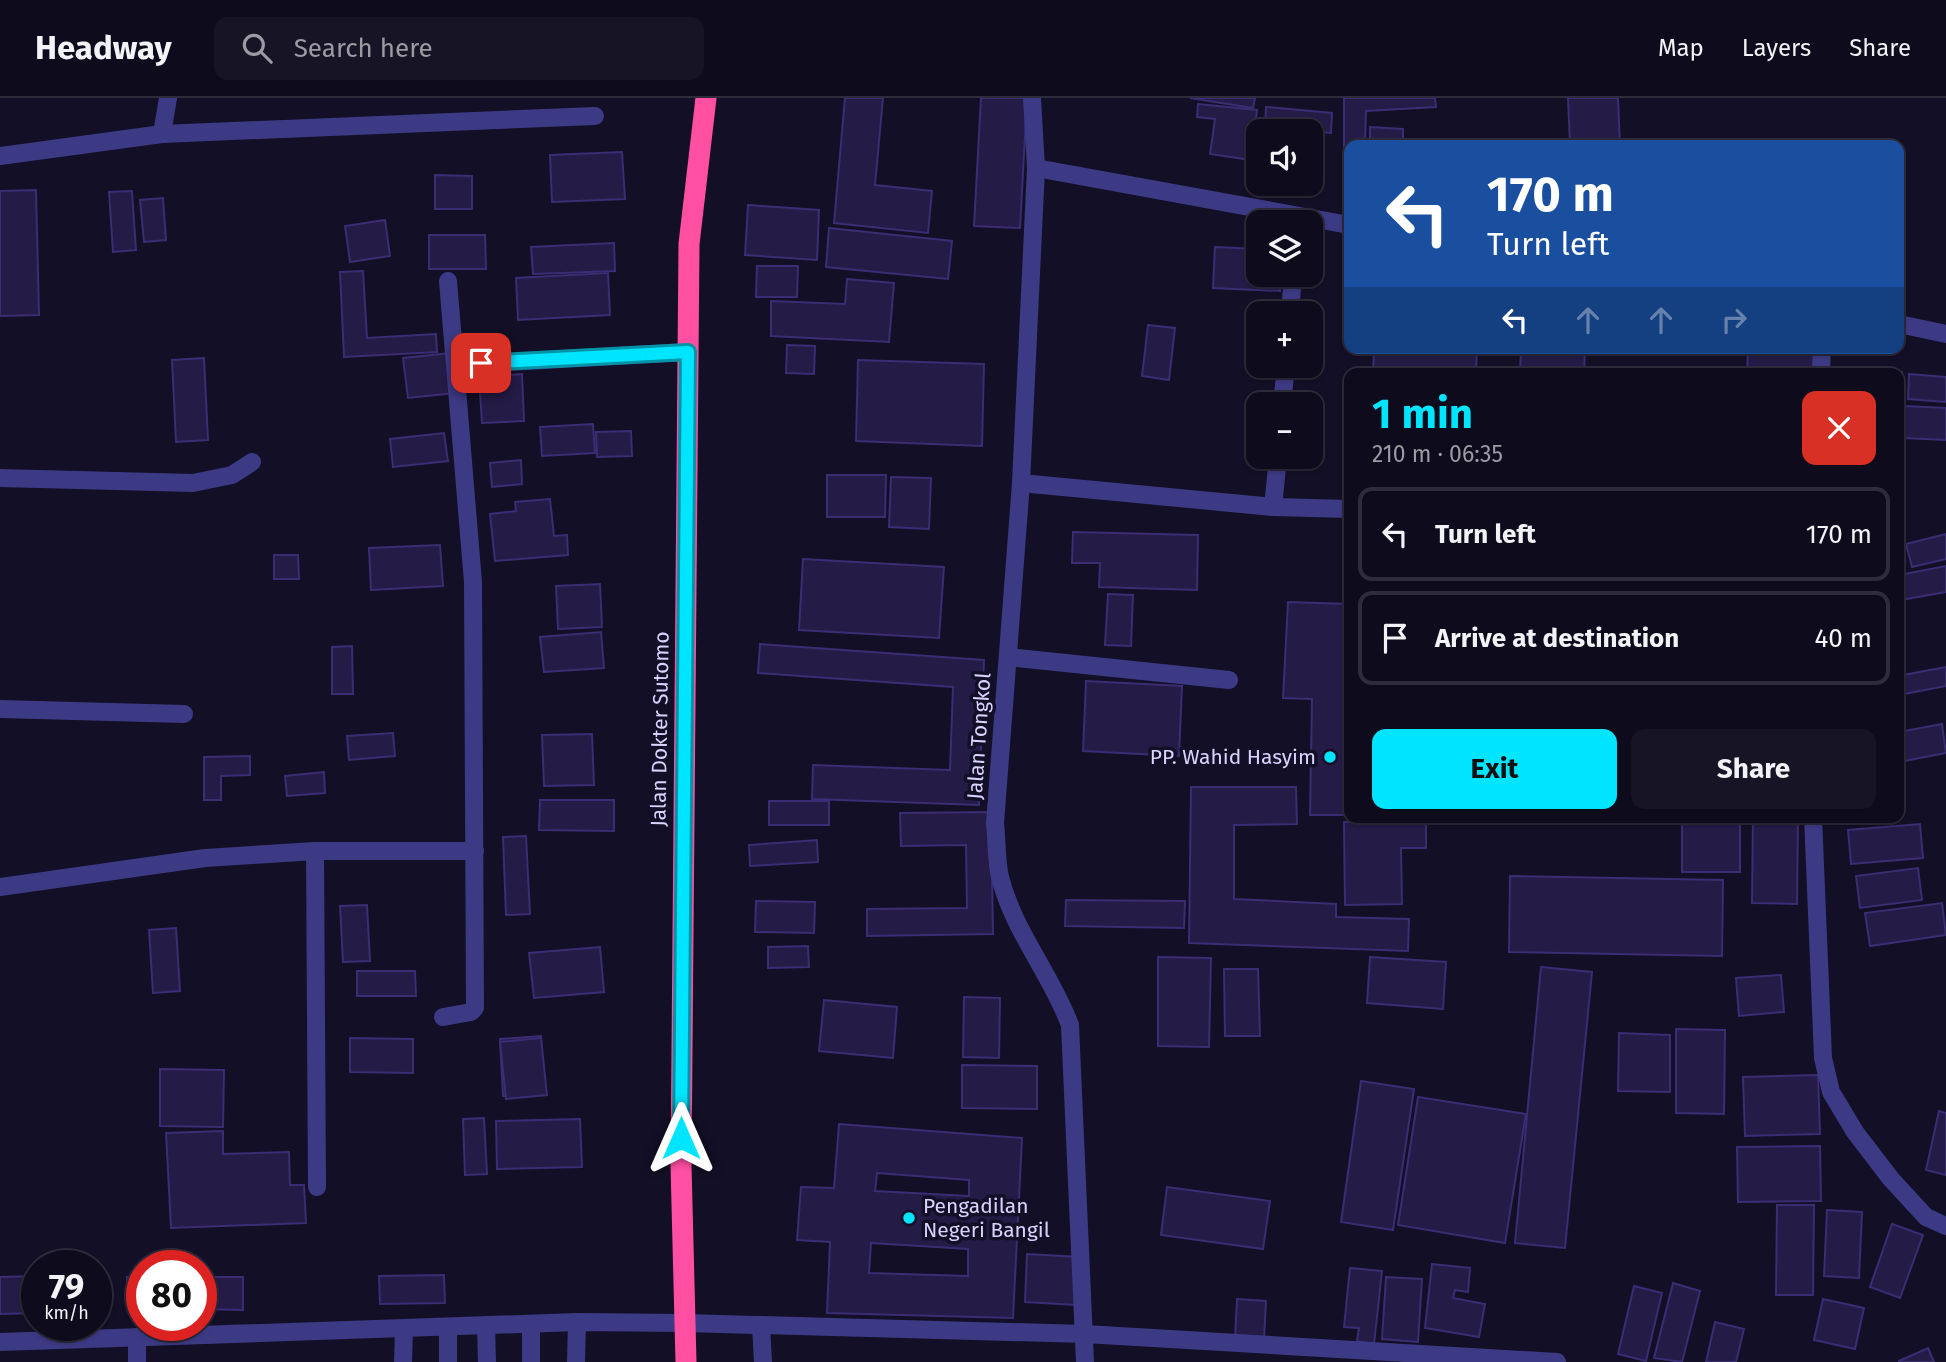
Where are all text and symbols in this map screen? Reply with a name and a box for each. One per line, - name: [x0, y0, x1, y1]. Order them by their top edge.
- search box: [214, 17, 704, 80]
- text: Headway: [35, 28, 172, 68]
- icon: search: [238, 29, 276, 67]
- text: Search here: [294, 33, 433, 64]
- text: Map: [1658, 34, 1704, 62]
- text: Layers: [1742, 34, 1811, 62]
- text: Share: [1849, 34, 1911, 62]
- map controls: [1246, 119, 1323, 469]
- button: sound: [1246, 119, 1323, 196]
- text: 170 m: [1487, 165, 1614, 224]
- icon: left: [1372, 168, 1463, 259]
- button: layers: [1246, 210, 1323, 287]
- text: Turn left: [1487, 225, 1609, 263]
- button: +: [1246, 301, 1323, 378]
- icon: left: [1496, 301, 1534, 339]
- icon: ahead: [1569, 301, 1607, 339]
- icon: ahead: [1642, 301, 1680, 339]
- icon: right: [1715, 301, 1753, 339]
- pin: [451, 333, 511, 393]
- icon: arrive: [462, 344, 500, 382]
- text: 1 min: [1372, 389, 1473, 439]
- button: close: [1802, 391, 1876, 465]
- button: −: [1246, 392, 1323, 469]
- text: 210 m · 06:35: [1372, 440, 1503, 468]
- icon: left: [1376, 515, 1414, 553]
- text: Turn left: [1435, 519, 1536, 550]
- text: 170 m: [1806, 519, 1872, 550]
- icon: arrive: [1376, 619, 1414, 657]
- text: Arrive at destination: [1435, 623, 1679, 654]
- text: 40 m: [1814, 623, 1872, 654]
- street label: Jalan Dokter Sutomo: [645, 631, 675, 827]
- street label: Jalan Tongkol: [962, 672, 996, 800]
- button: Exit: [1372, 729, 1617, 809]
- button: Share: [1631, 729, 1876, 809]
- place label: PP. Wahid Hasyim: [1150, 744, 1316, 770]
- marker: PP. Wahid Hasyim: [1322, 749, 1338, 765]
- position arrow: [644, 1101, 718, 1175]
- place label: Pengadilan Negeri Bangil: [923, 1193, 1050, 1243]
- marker: Pengadilan Negeri Bangil: [901, 1210, 917, 1226]
- speed limit sign: 80: [126, 1250, 217, 1341]
- text: 79: [49, 1265, 84, 1307]
- text: km/h: [44, 1302, 89, 1324]

